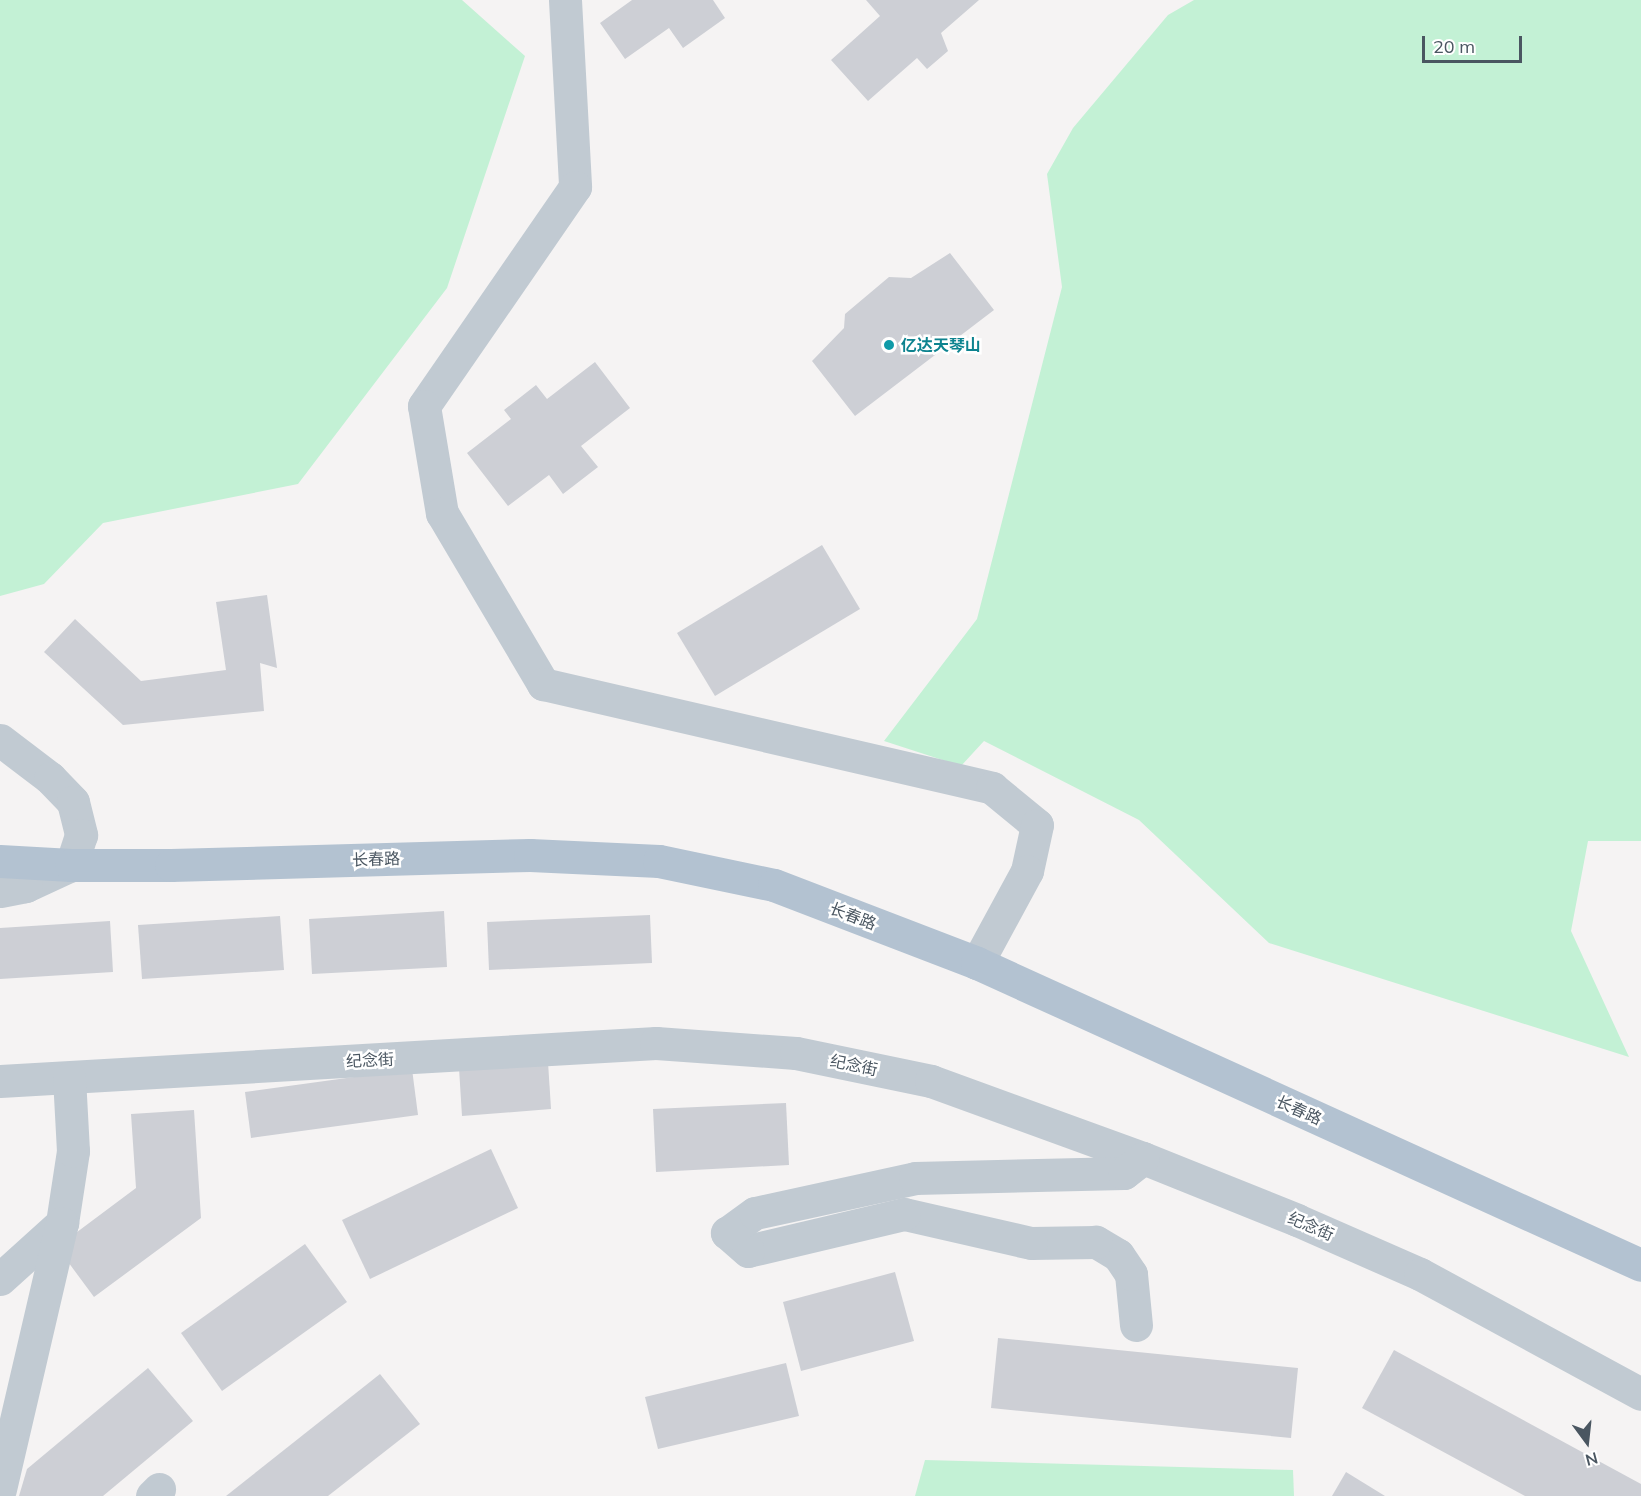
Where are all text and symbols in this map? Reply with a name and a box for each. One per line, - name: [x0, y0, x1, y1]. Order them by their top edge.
- scale bar: [1425, 24, 1526, 62]
- text: 20 m: [1433, 35, 1475, 58]
- place label: 亿达天琴山: [901, 335, 981, 355]
- marker: 亿达天琴山: [882, 338, 896, 352]
- street label: 长春路: [352, 849, 400, 869]
- street label: 长春路: [827, 898, 879, 934]
- street label: 纪念街: [346, 1049, 394, 1071]
- street label: 纪念街: [829, 1051, 879, 1079]
- street label: 长春路: [1273, 1091, 1325, 1129]
- street label: 纪念街: [1285, 1208, 1337, 1244]
- north arrow: [1557, 1412, 1617, 1472]
- text: N: [1583, 1448, 1600, 1471]

